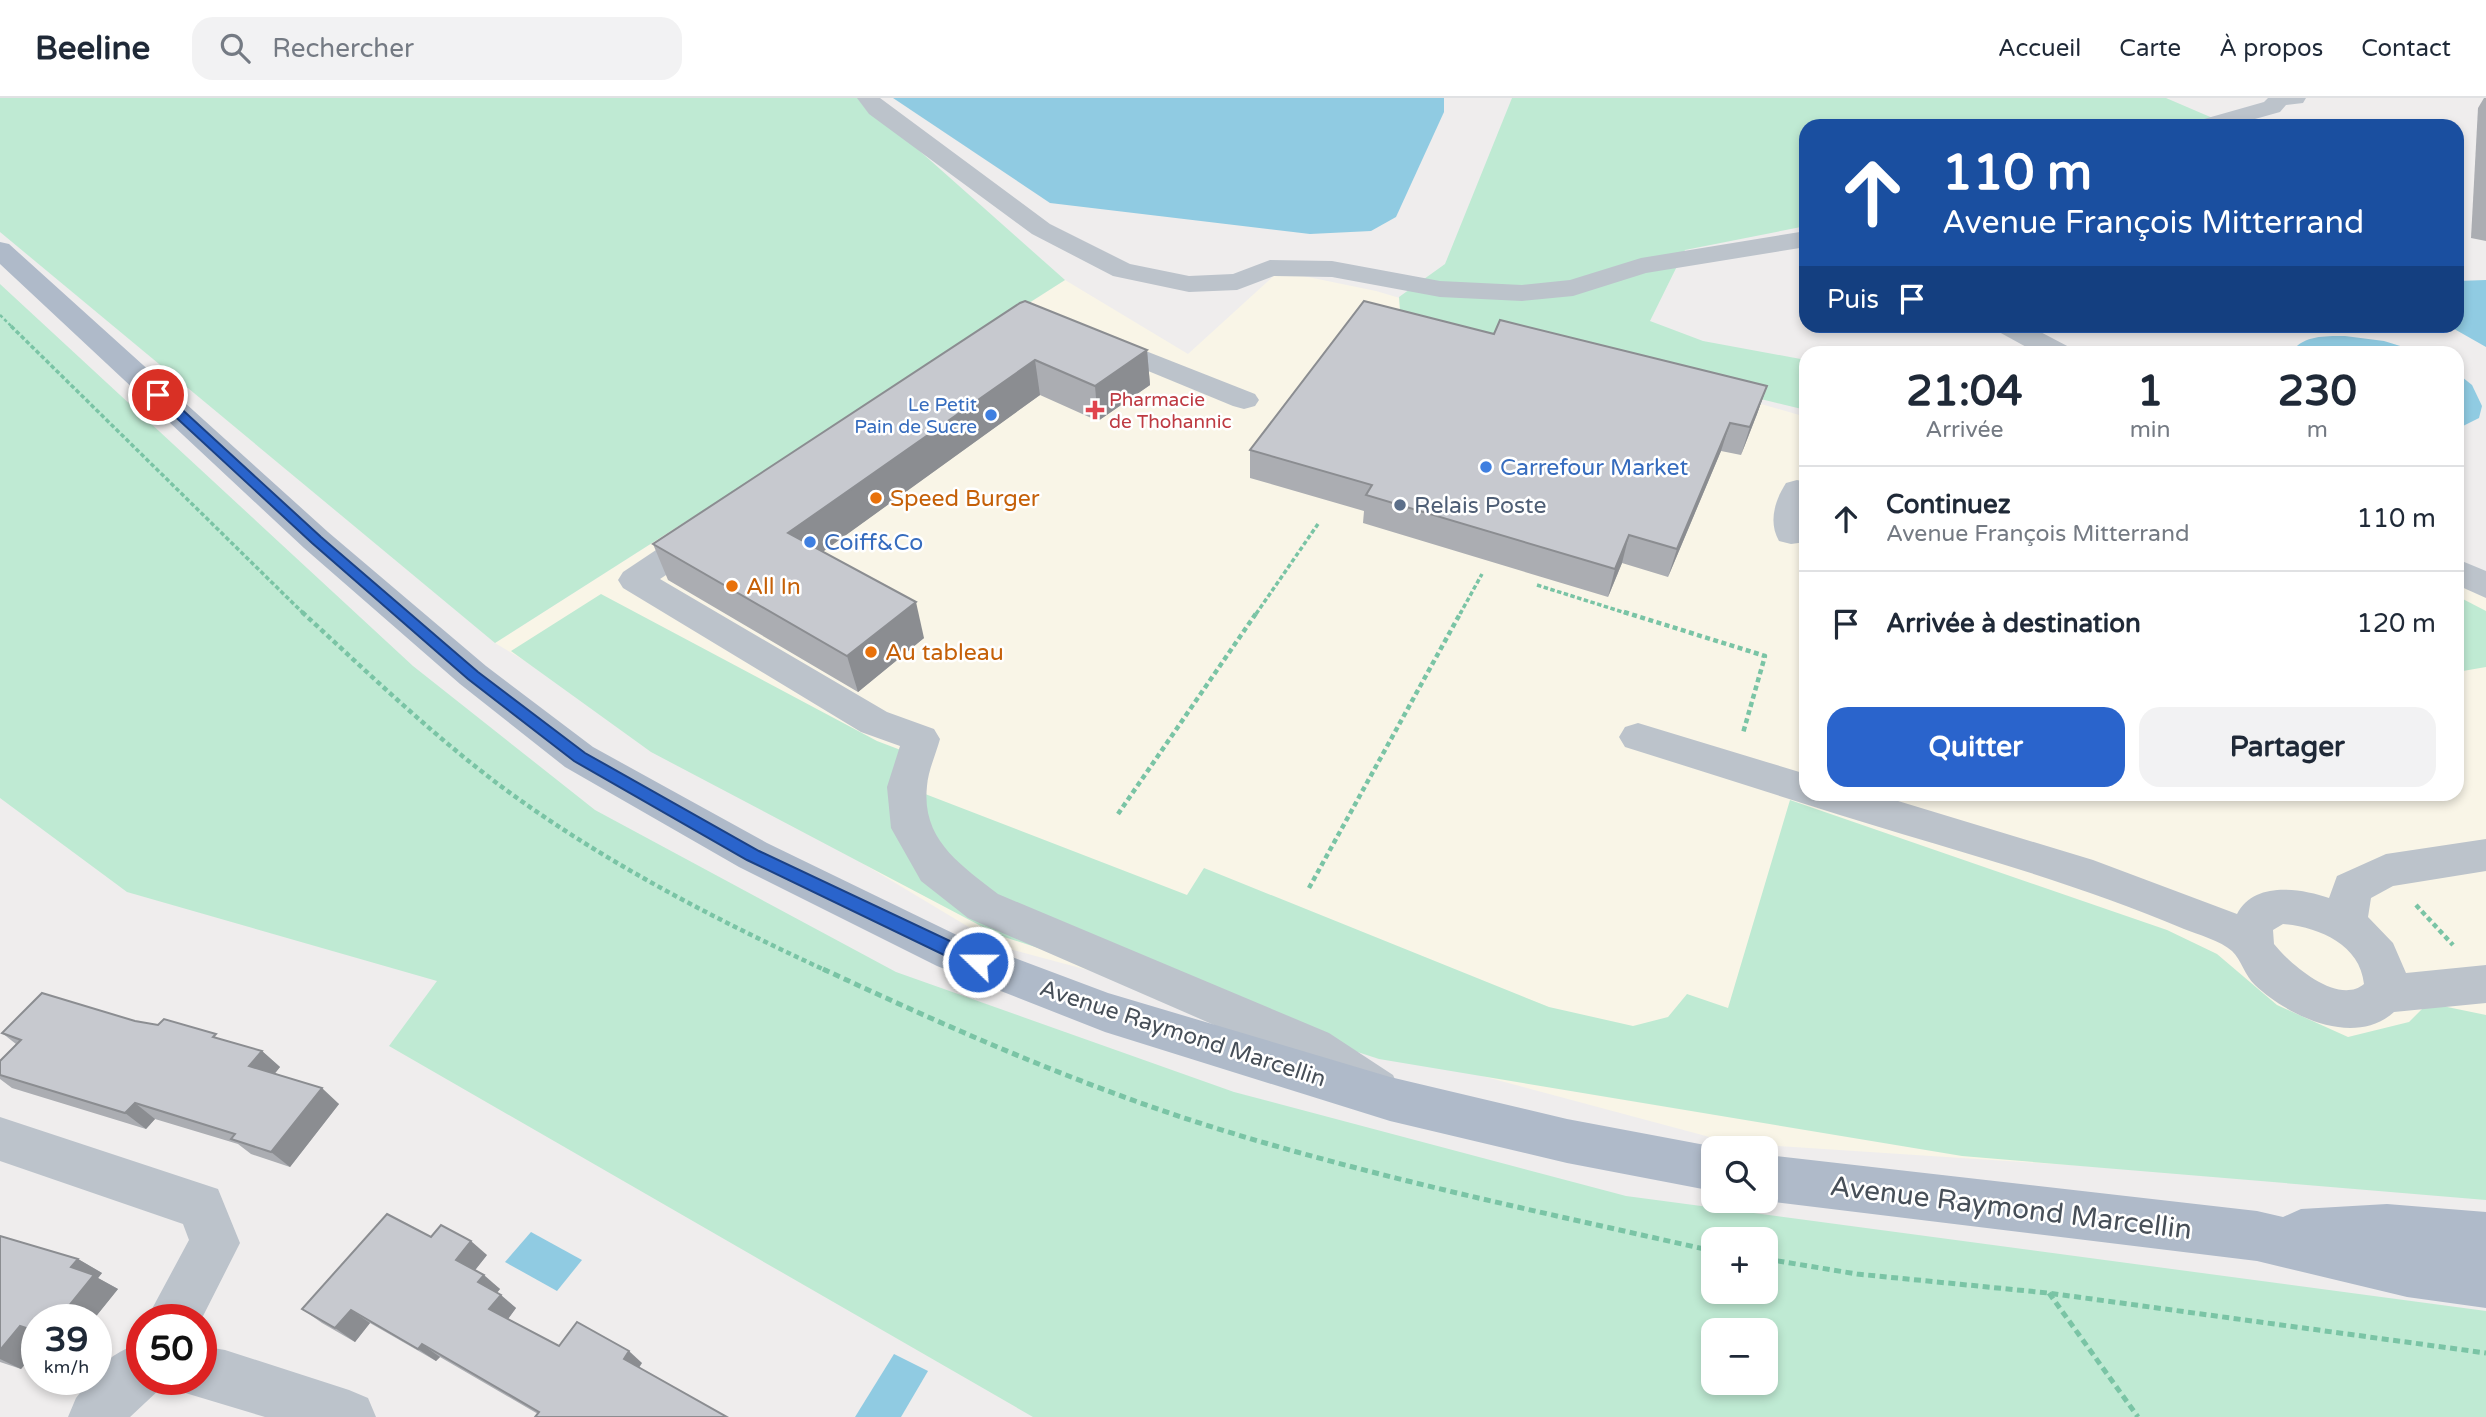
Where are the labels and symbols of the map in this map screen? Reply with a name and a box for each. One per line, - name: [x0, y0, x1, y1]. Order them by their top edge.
- pin: [128, 365, 188, 425]
- place label: Pharmacie de Thohannic: [1109, 389, 1232, 433]
- place label: Le Petit Pain de Sucre: [854, 394, 977, 438]
- marker: Pharmacie de Thohannic: [1087, 402, 1103, 418]
- marker: Le Petit Pain de Sucre: [983, 407, 999, 423]
- place label: Carrefour Market: [1500, 454, 1688, 482]
- marker: Carrefour Market: [1478, 459, 1494, 475]
- place label: Speed Burger: [890, 485, 1040, 513]
- marker: Speed Burger: [868, 490, 884, 506]
- place label: Relais Poste: [1414, 492, 1547, 520]
- marker: Relais Poste: [1392, 497, 1408, 513]
- place label: Coiff&Co: [824, 529, 923, 557]
- marker: Coiff&Co: [802, 534, 818, 550]
- place label: All In: [746, 573, 801, 601]
- marker: All In: [724, 578, 740, 594]
- place label: Au tableau: [885, 639, 1004, 667]
- marker: Au tableau: [863, 644, 879, 660]
- position arrow: [941, 925, 1015, 999]
- street label: Avenue Raymond Marcellin: [1036, 974, 1329, 1094]
- street label: Avenue Raymond Marcellin: [1828, 1169, 2194, 1247]
- speed limit sign: 50: [126, 1304, 217, 1395]

